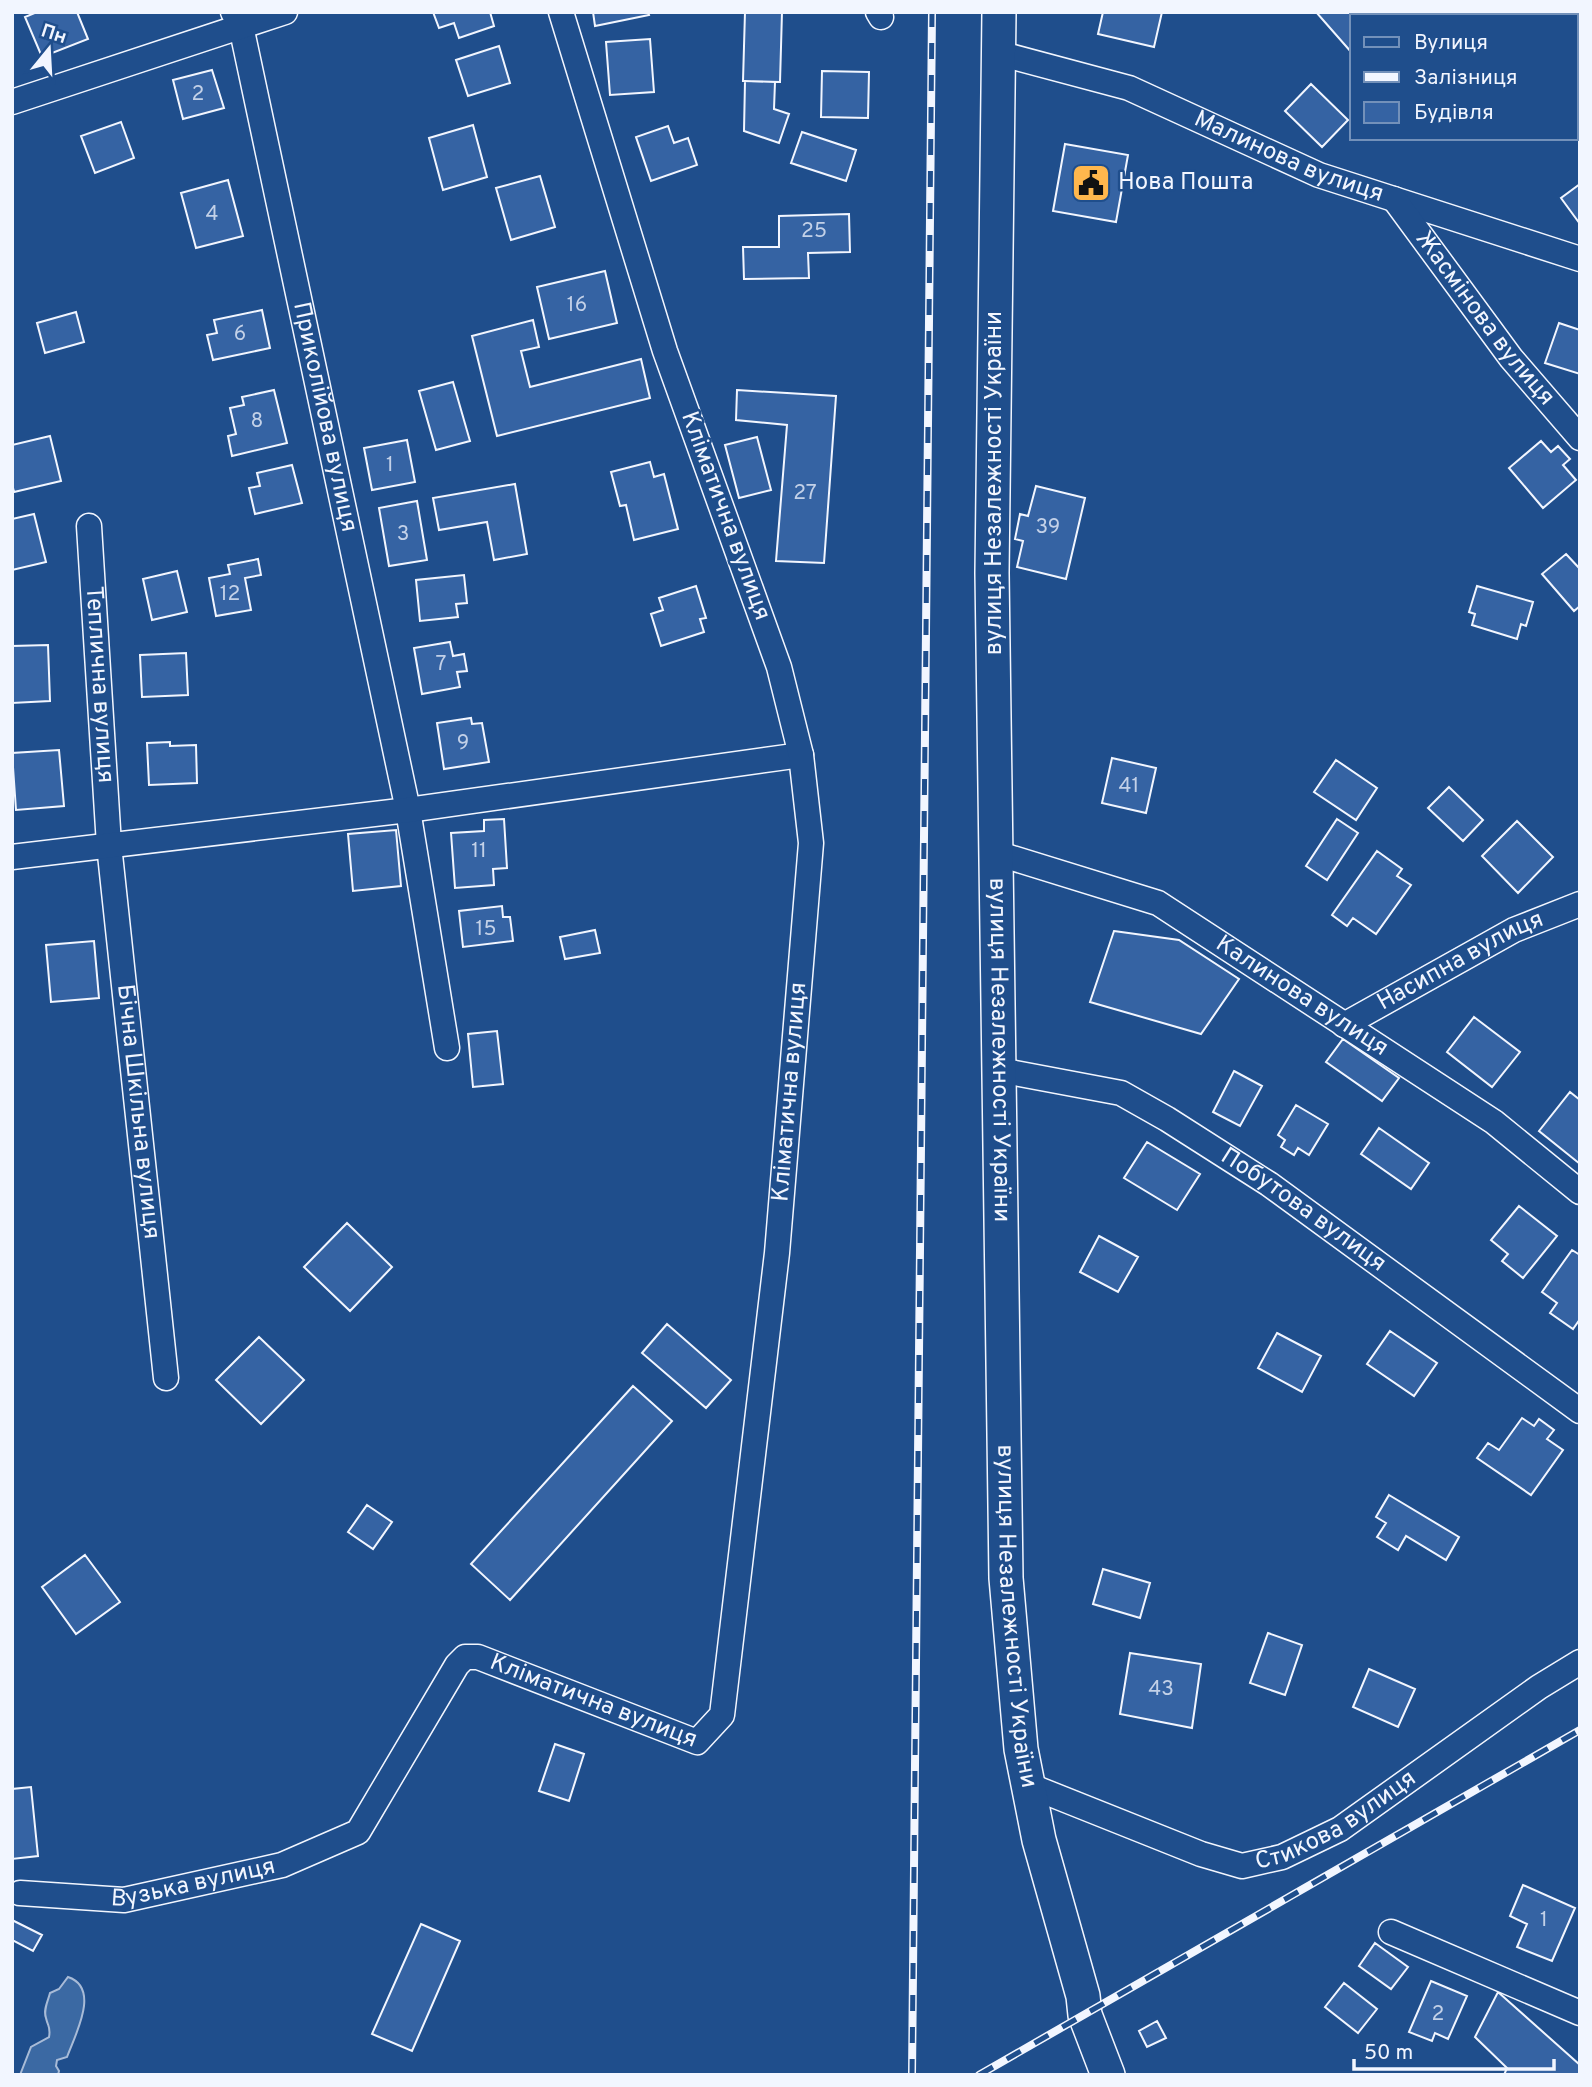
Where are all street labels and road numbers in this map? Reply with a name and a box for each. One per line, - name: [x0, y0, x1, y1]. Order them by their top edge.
- street label: Малинова вулиця: [1189, 105, 1387, 210]
- street label: Жасмінова вулиця: [1408, 225, 1561, 412]
- street label: Приколійова вулиця: [285, 299, 363, 535]
- street label: вулиця Незалежності України: [980, 311, 1010, 655]
- street label: Кліматична вулиця: [673, 407, 777, 625]
- street label: Теплична вулиця: [78, 585, 120, 784]
- street label: вулиця Незалежності України: [981, 877, 1016, 1222]
- street label: Насипна вулиця: [1372, 905, 1548, 1018]
- street label: Калинова вулиця: [1210, 929, 1394, 1064]
- street label: Кліматична вулиця: [766, 981, 814, 1203]
- street label: Бічна Шкільна вулиця: [109, 983, 166, 1241]
- street label: Побутова вулиця: [1215, 1142, 1392, 1279]
- street label: вулиця Незалежності України: [989, 1444, 1043, 1791]
- street label: Кліматична вулиця: [485, 1648, 701, 1756]
- street label: Стикова вулиця: [1252, 1764, 1423, 1878]
- street label: Вузька вулиця: [110, 1852, 278, 1915]

